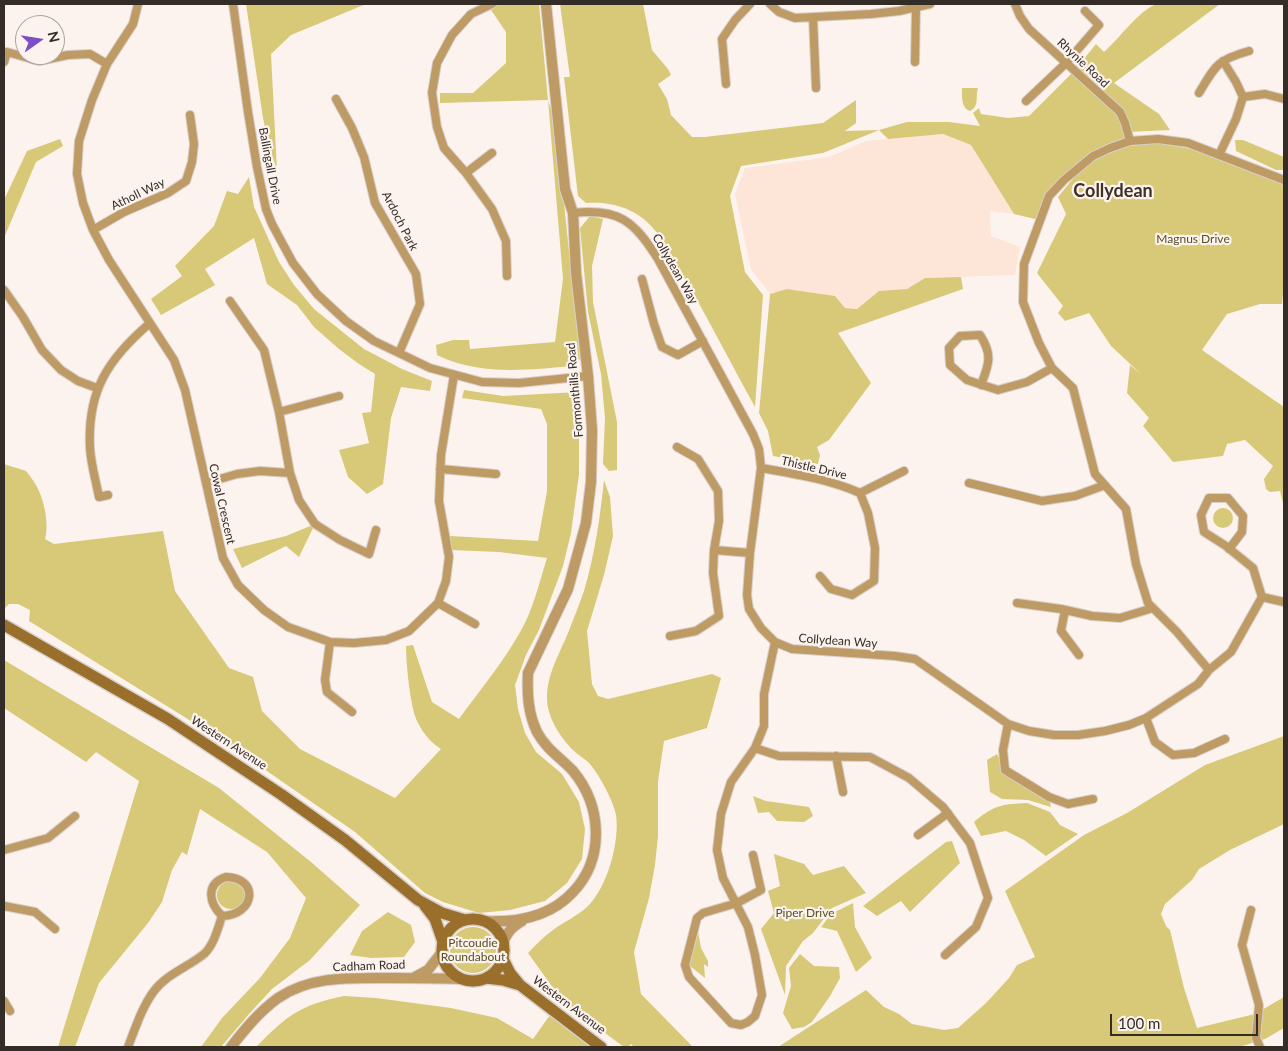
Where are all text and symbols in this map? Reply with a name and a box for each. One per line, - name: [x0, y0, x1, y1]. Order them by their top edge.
- north arrow: [15, 15, 65, 65]
- text: N: [45, 30, 64, 44]
- street label: Rhynie Road: [1054, 35, 1112, 91]
- street label: Ballingall Drive: [255, 126, 285, 206]
- street label: Atholl Way: [109, 175, 167, 213]
- district label: Collydean: [1073, 180, 1153, 202]
- street label: Ardoch Park: [379, 189, 421, 253]
- street label: Collydean Way: [649, 231, 701, 307]
- park label: Magnus Drive: [1156, 232, 1230, 246]
- street label: Formonthills Road: [564, 342, 586, 438]
- street label: Thistle Drive: [780, 453, 848, 483]
- street label: Cowal Crescent: [206, 462, 238, 546]
- street label: Collydean Way: [798, 631, 878, 651]
- street label: Western Avenue: [188, 713, 270, 773]
- park label: Piper Drive: [775, 906, 835, 920]
- park label: Pitcoudie Roundabout: [441, 936, 505, 964]
- street label: Cadham Road: [332, 958, 406, 974]
- street label: Western Avenue: [530, 973, 608, 1037]
- scale bar: [1113, 1004, 1260, 1036]
- text: 100 m: [1118, 1014, 1160, 1032]

